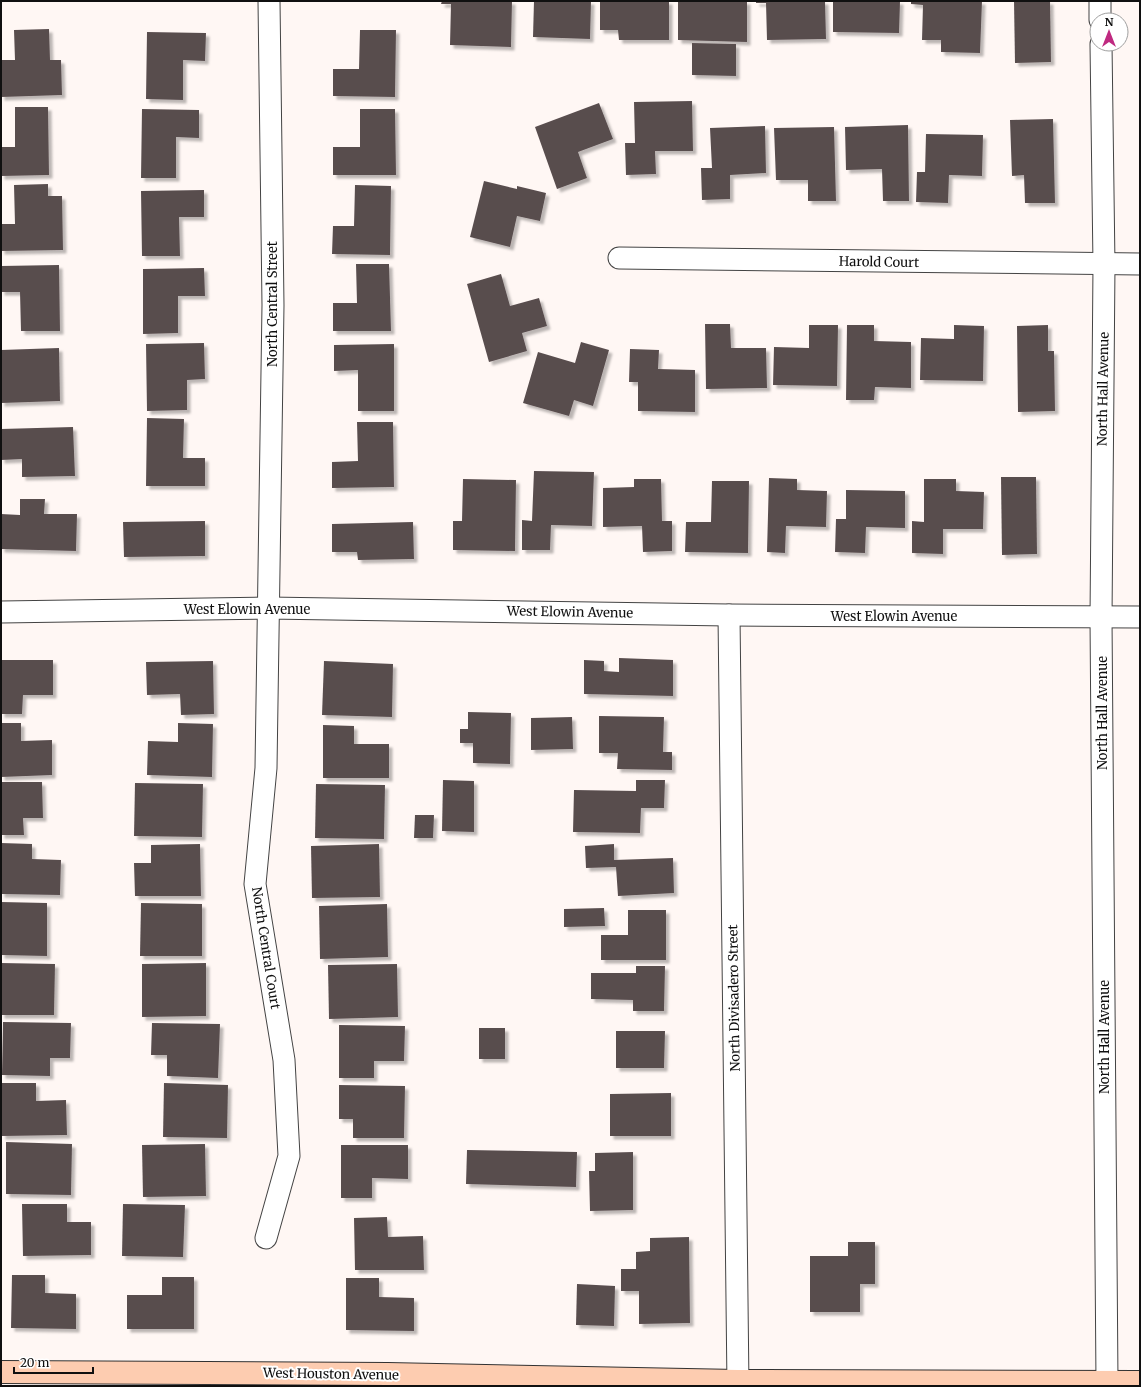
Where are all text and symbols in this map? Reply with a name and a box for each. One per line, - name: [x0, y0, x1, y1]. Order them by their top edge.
- north arrow: [1089, 12, 1129, 52]
- text: N: [1105, 15, 1114, 29]
- street label: North Central Street: [264, 241, 281, 367]
- street label: Harold Court: [839, 253, 919, 271]
- street label: North Hall Avenue: [1094, 332, 1112, 446]
- street label: West Elowin Avenue: [183, 601, 310, 618]
- street label: West Elowin Avenue: [506, 602, 634, 622]
- street label: West Elowin Avenue: [830, 608, 957, 625]
- street label: North Hall Avenue: [1094, 656, 1111, 770]
- street label: North Central Court: [248, 886, 284, 1010]
- street label: North Divisadero Street: [724, 924, 744, 1072]
- street label: North Hall Avenue: [1096, 980, 1113, 1094]
- scale bar: [14, 1349, 93, 1375]
- text: 20 m: [20, 1355, 49, 1370]
- street label: West Houston Avenue: [262, 1364, 399, 1384]

